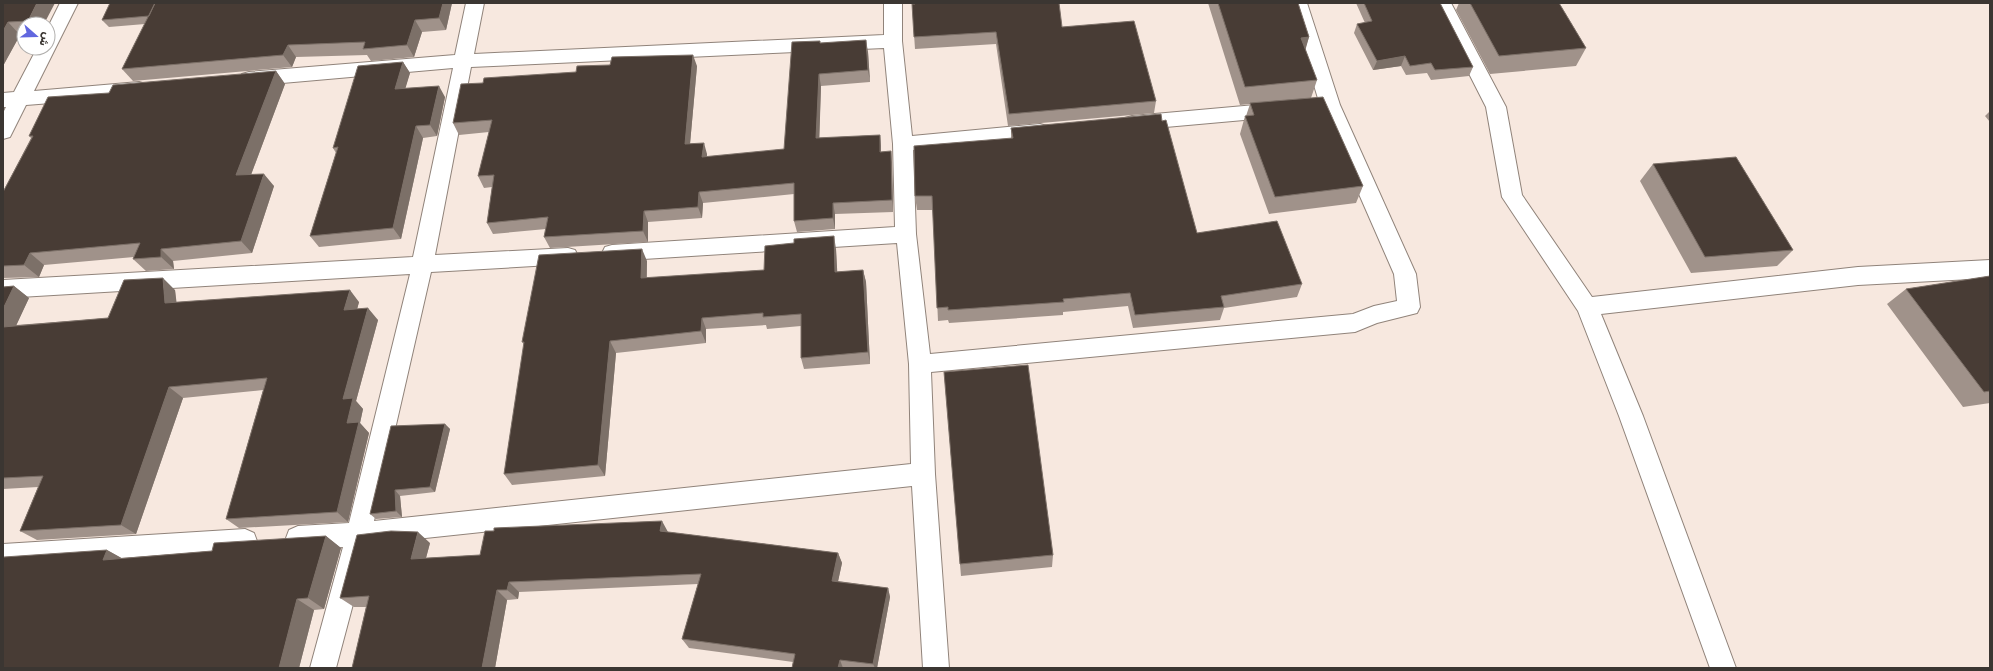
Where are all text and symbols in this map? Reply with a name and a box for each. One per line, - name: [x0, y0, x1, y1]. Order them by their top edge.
- north arrow: [16, 16, 56, 56]
- text: ش: [36, 30, 53, 48]

